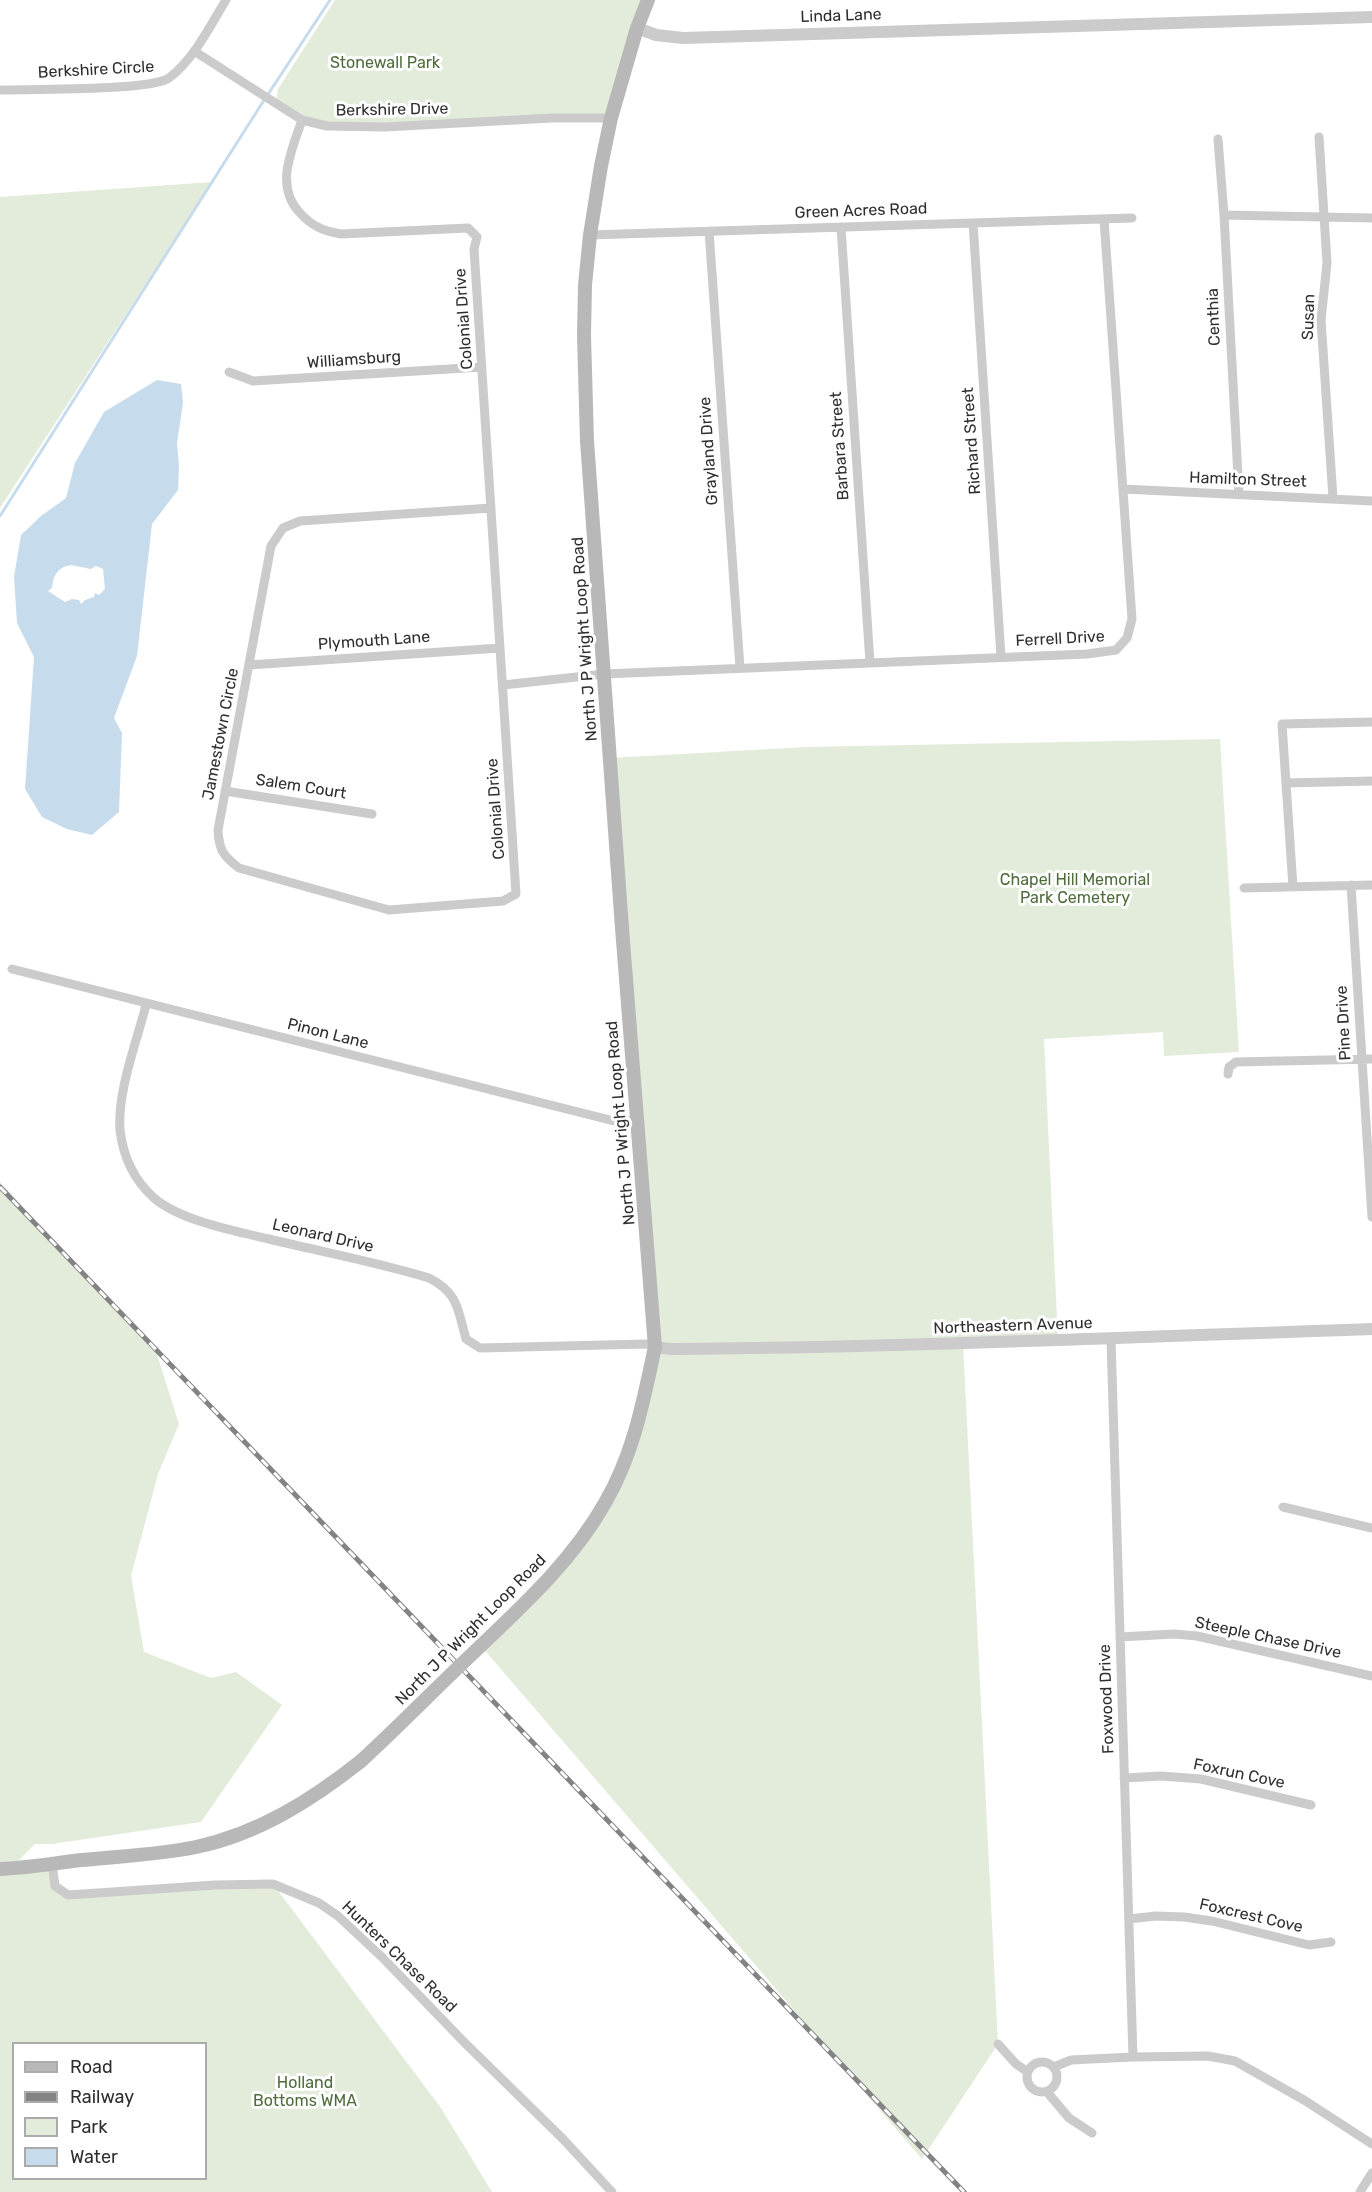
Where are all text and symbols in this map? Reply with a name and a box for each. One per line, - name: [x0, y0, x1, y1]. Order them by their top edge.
- street label: Linda Lane: [800, 5, 882, 27]
- park label: Stonewall Park: [330, 53, 440, 73]
- street label: Berkshire Circle: [37, 57, 155, 83]
- street label: Berkshire Drive: [335, 99, 449, 121]
- street label: Green Acres Road: [794, 199, 928, 223]
- street label: Colonial Drive: [451, 268, 477, 370]
- street label: Centhia: [1203, 288, 1225, 346]
- street label: Susan: [1299, 294, 1319, 340]
- street label: Williamsburg: [306, 347, 402, 373]
- street label: Richard Street: [959, 387, 985, 495]
- street label: Barbara Street: [827, 391, 853, 501]
- street label: Grayland Drive: [696, 396, 722, 506]
- street label: Hamilton Street: [1189, 468, 1307, 492]
- street label: North J P Wright Loop Road: [568, 536, 602, 742]
- street label: Ferrell Drive: [1015, 627, 1105, 651]
- street label: Plymouth Lane: [317, 628, 431, 654]
- street label: Jamestown Circle: [199, 666, 243, 802]
- street label: Colonial Drive: [483, 758, 509, 860]
- street label: Salem Court: [254, 770, 348, 804]
- park label: Chapel Hill Memorial Park Cemetery: [1000, 870, 1150, 908]
- street label: Pine Drive: [1332, 985, 1356, 1061]
- street label: Pinon Lane: [285, 1015, 371, 1053]
- street label: North J P Wright Loop Road: [603, 1020, 639, 1226]
- street label: Leonard Drive: [270, 1215, 376, 1257]
- street label: Northeastern Avenue: [933, 1314, 1093, 1338]
- street label: North J P Wright Loop Road: [392, 1551, 550, 1709]
- street label: Steeple Chase Drive: [1193, 1613, 1343, 1663]
- street label: Foxwood Drive: [1095, 1644, 1119, 1754]
- street label: Foxrun Cove: [1191, 1755, 1287, 1793]
- street label: Foxcrest Cove: [1197, 1895, 1305, 1937]
- street label: Hunters Chase Road: [338, 1897, 460, 2017]
- legend: [12, 2042, 207, 2180]
- text: Road: [70, 2056, 113, 2078]
- park label: Holland Bottoms WMA: [253, 2073, 357, 2111]
- text: Railway: [70, 2086, 134, 2108]
- text: Park: [70, 2116, 107, 2138]
- text: Water: [70, 2146, 118, 2168]

